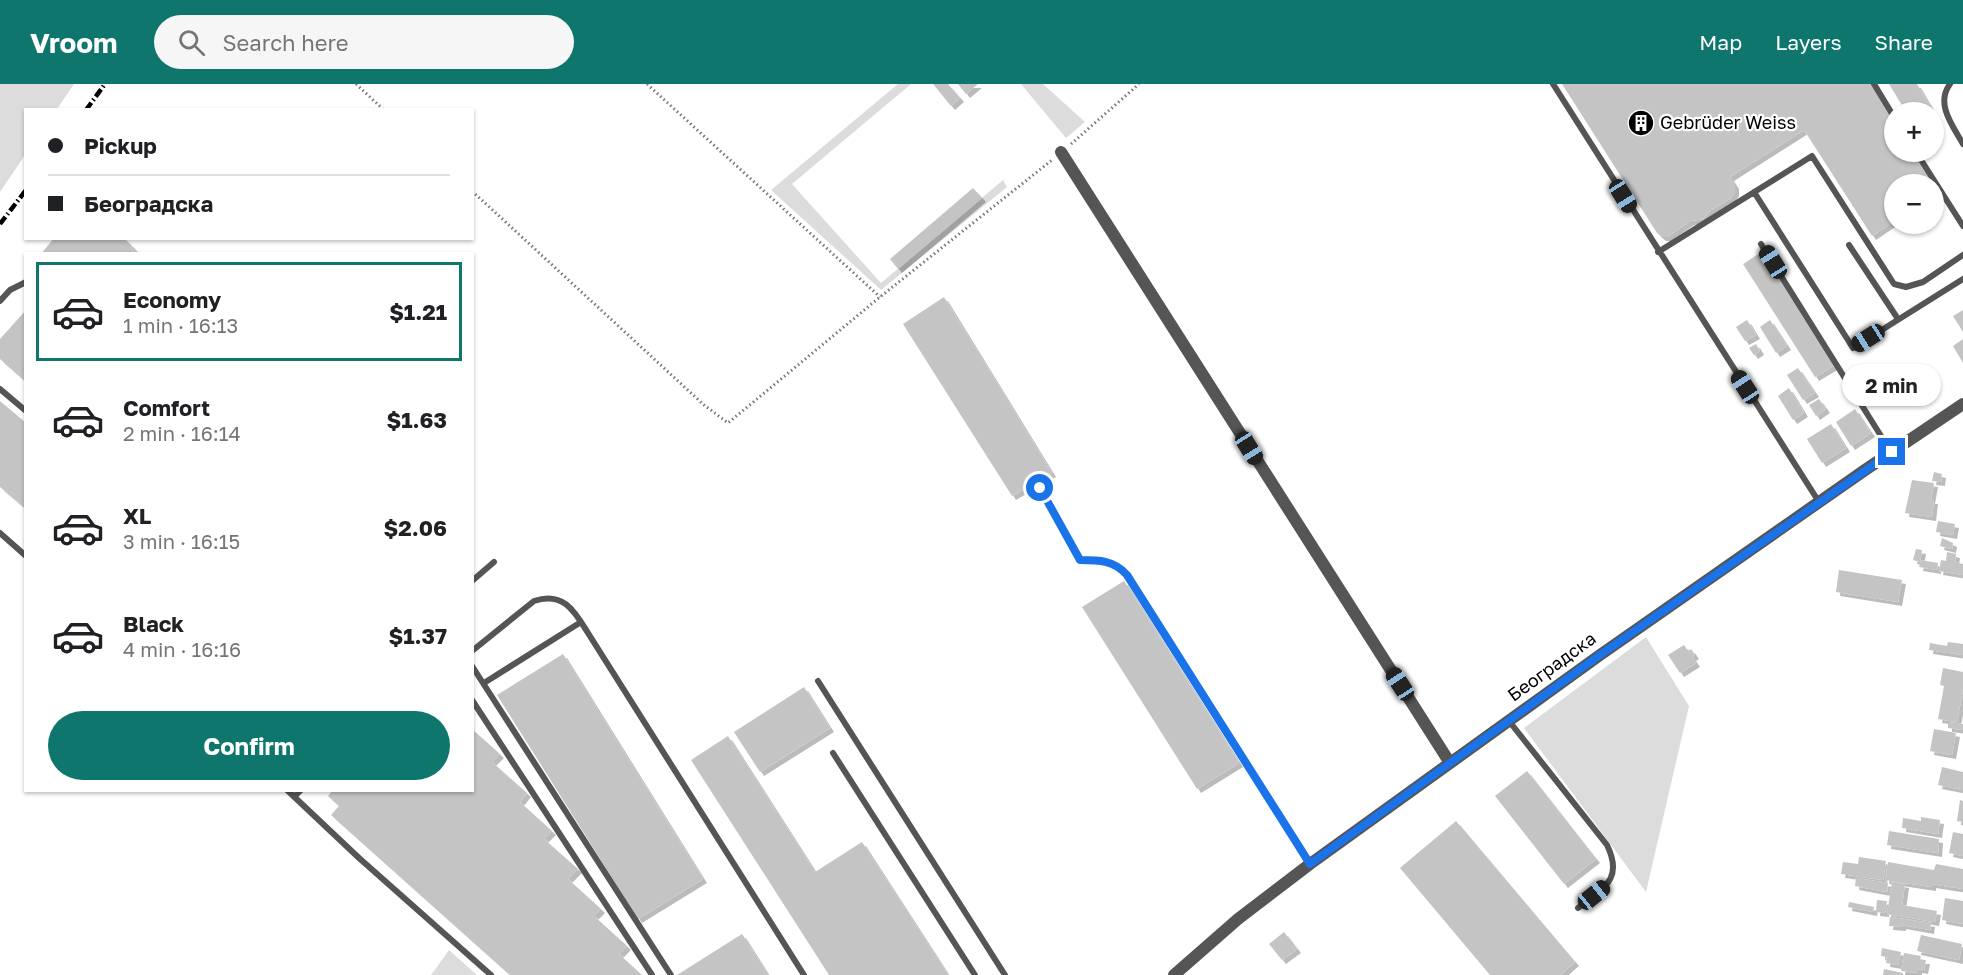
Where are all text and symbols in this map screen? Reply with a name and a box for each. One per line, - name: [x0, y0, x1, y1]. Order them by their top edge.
- search box: [154, 15, 574, 69]
- text: Vroom: [30, 26, 118, 59]
- icon: search: [175, 26, 208, 59]
- text: Search here: [223, 29, 349, 56]
- text: Map: [1699, 29, 1742, 55]
- text: Layers: [1775, 29, 1842, 55]
- text: Share: [1875, 29, 1933, 55]
- map controls: [1884, 102, 1944, 234]
- button: +: [1884, 102, 1944, 162]
- building icon: Gebrüder Weiss: [1626, 108, 1656, 138]
- place label: Gebrüder Weiss: [1660, 111, 1796, 133]
- text: Pickup: [84, 132, 157, 159]
- button: −: [1884, 174, 1944, 234]
- car: [1606, 176, 1640, 216]
- text: Београдска: [84, 190, 213, 217]
- car: [1756, 242, 1790, 282]
- icon: car: [51, 285, 105, 339]
- text: Economy: [123, 286, 221, 313]
- text: $1.21: [389, 298, 447, 325]
- text: 1 min · 16:13: [123, 313, 238, 337]
- car: [1848, 321, 1888, 355]
- callout: 2 min: [1842, 365, 1942, 407]
- car: [1728, 367, 1762, 407]
- text: 2 min: [1865, 373, 1918, 397]
- icon: car: [51, 393, 105, 447]
- text: Comfort: [123, 394, 210, 421]
- text: $1.63: [386, 406, 447, 433]
- text: 2 min · 16:14: [123, 421, 241, 445]
- car: [1232, 428, 1266, 468]
- route end: [1878, 438, 1905, 465]
- route start: [1026, 474, 1053, 501]
- icon: car: [51, 501, 105, 555]
- text: XL: [123, 502, 151, 529]
- text: $2.06: [384, 514, 447, 541]
- text: 3 min · 16:15: [123, 529, 240, 553]
- icon: car: [51, 609, 105, 663]
- text: Black: [123, 610, 184, 637]
- text: $1.37: [388, 622, 447, 649]
- street label: Београдска: [1503, 627, 1600, 706]
- text: 4 min · 16:16: [123, 637, 241, 661]
- car: [1383, 664, 1417, 704]
- button: Confirm: [48, 711, 450, 780]
- car: [1574, 877, 1614, 913]

